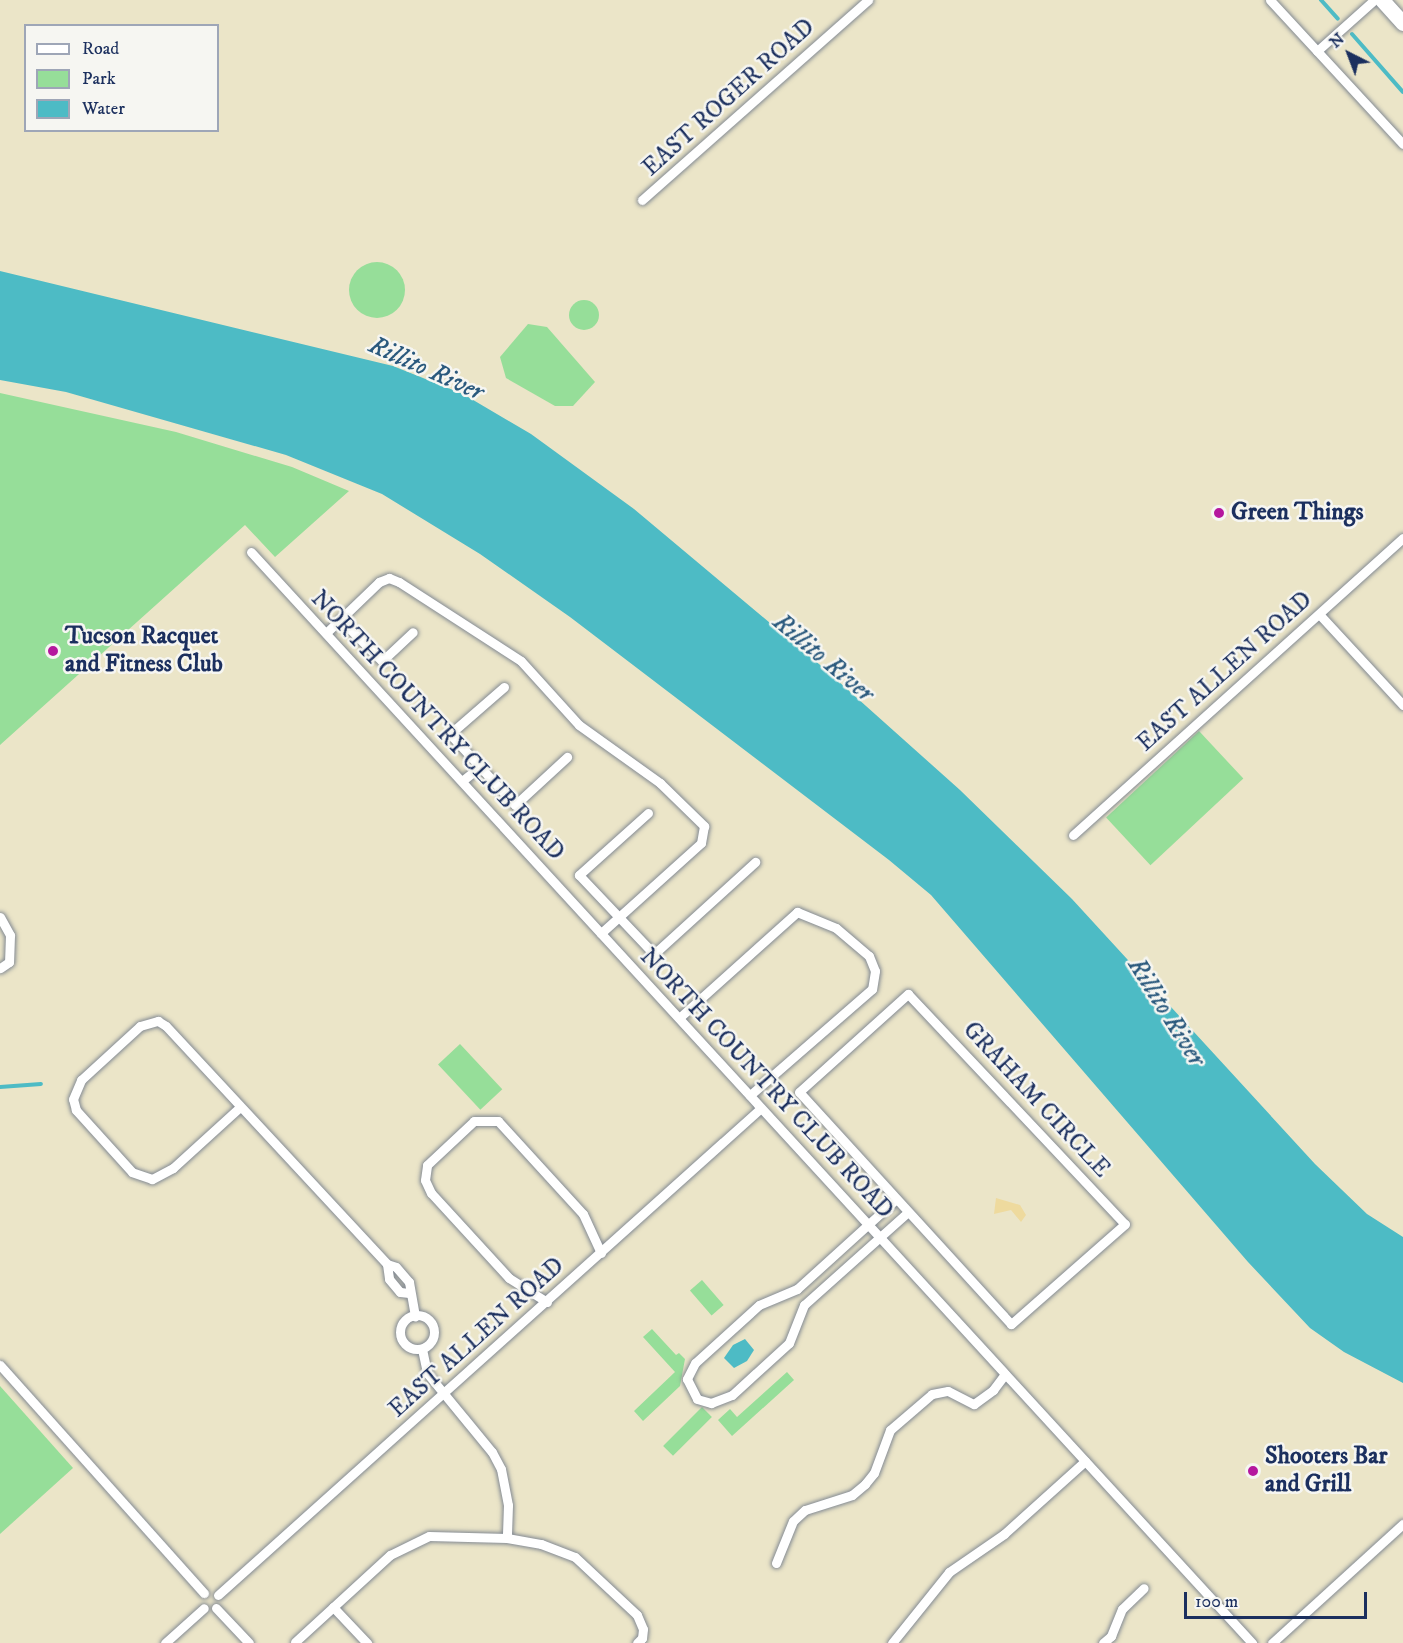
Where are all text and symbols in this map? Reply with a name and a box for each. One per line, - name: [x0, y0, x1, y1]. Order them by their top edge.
- street label: EAST ROGER ROAD: [637, 13, 821, 183]
- legend: [24, 24, 219, 132]
- north arrow: [1319, 24, 1379, 84]
- text: N: [1325, 29, 1349, 52]
- text: Road: [82, 38, 119, 60]
- text: Park: [82, 68, 116, 90]
- text: Water: [82, 98, 125, 120]
- water label: Rillito River: [364, 330, 488, 408]
- place label: Green Things: [1231, 499, 1363, 527]
- marker: Green Things: [1212, 506, 1226, 520]
- street label: NORTH COUNTRY CLUB ROAD: [304, 585, 570, 867]
- street label: EAST ALLEN ROAD: [1132, 586, 1318, 758]
- water label: Rillito River: [766, 607, 880, 709]
- place label: Tucson Racquet and Fitness Club: [65, 623, 223, 679]
- marker: Tucson Racquet and Fitness Club: [46, 644, 60, 658]
- street label: NORTH COUNTRY CLUB ROAD: [633, 943, 899, 1225]
- water label: Rillito River: [1120, 952, 1212, 1072]
- street label: GRAHAM CIRCLE: [956, 1016, 1116, 1184]
- street label: EAST ALLEN ROAD: [384, 1252, 570, 1424]
- place label: Shooters Bar and Grill: [1265, 1443, 1387, 1499]
- marker: Shooters Bar and Grill: [1246, 1464, 1260, 1478]
- scale bar: [1187, 1580, 1370, 1618]
- text: 100 m: [1195, 1591, 1238, 1613]

